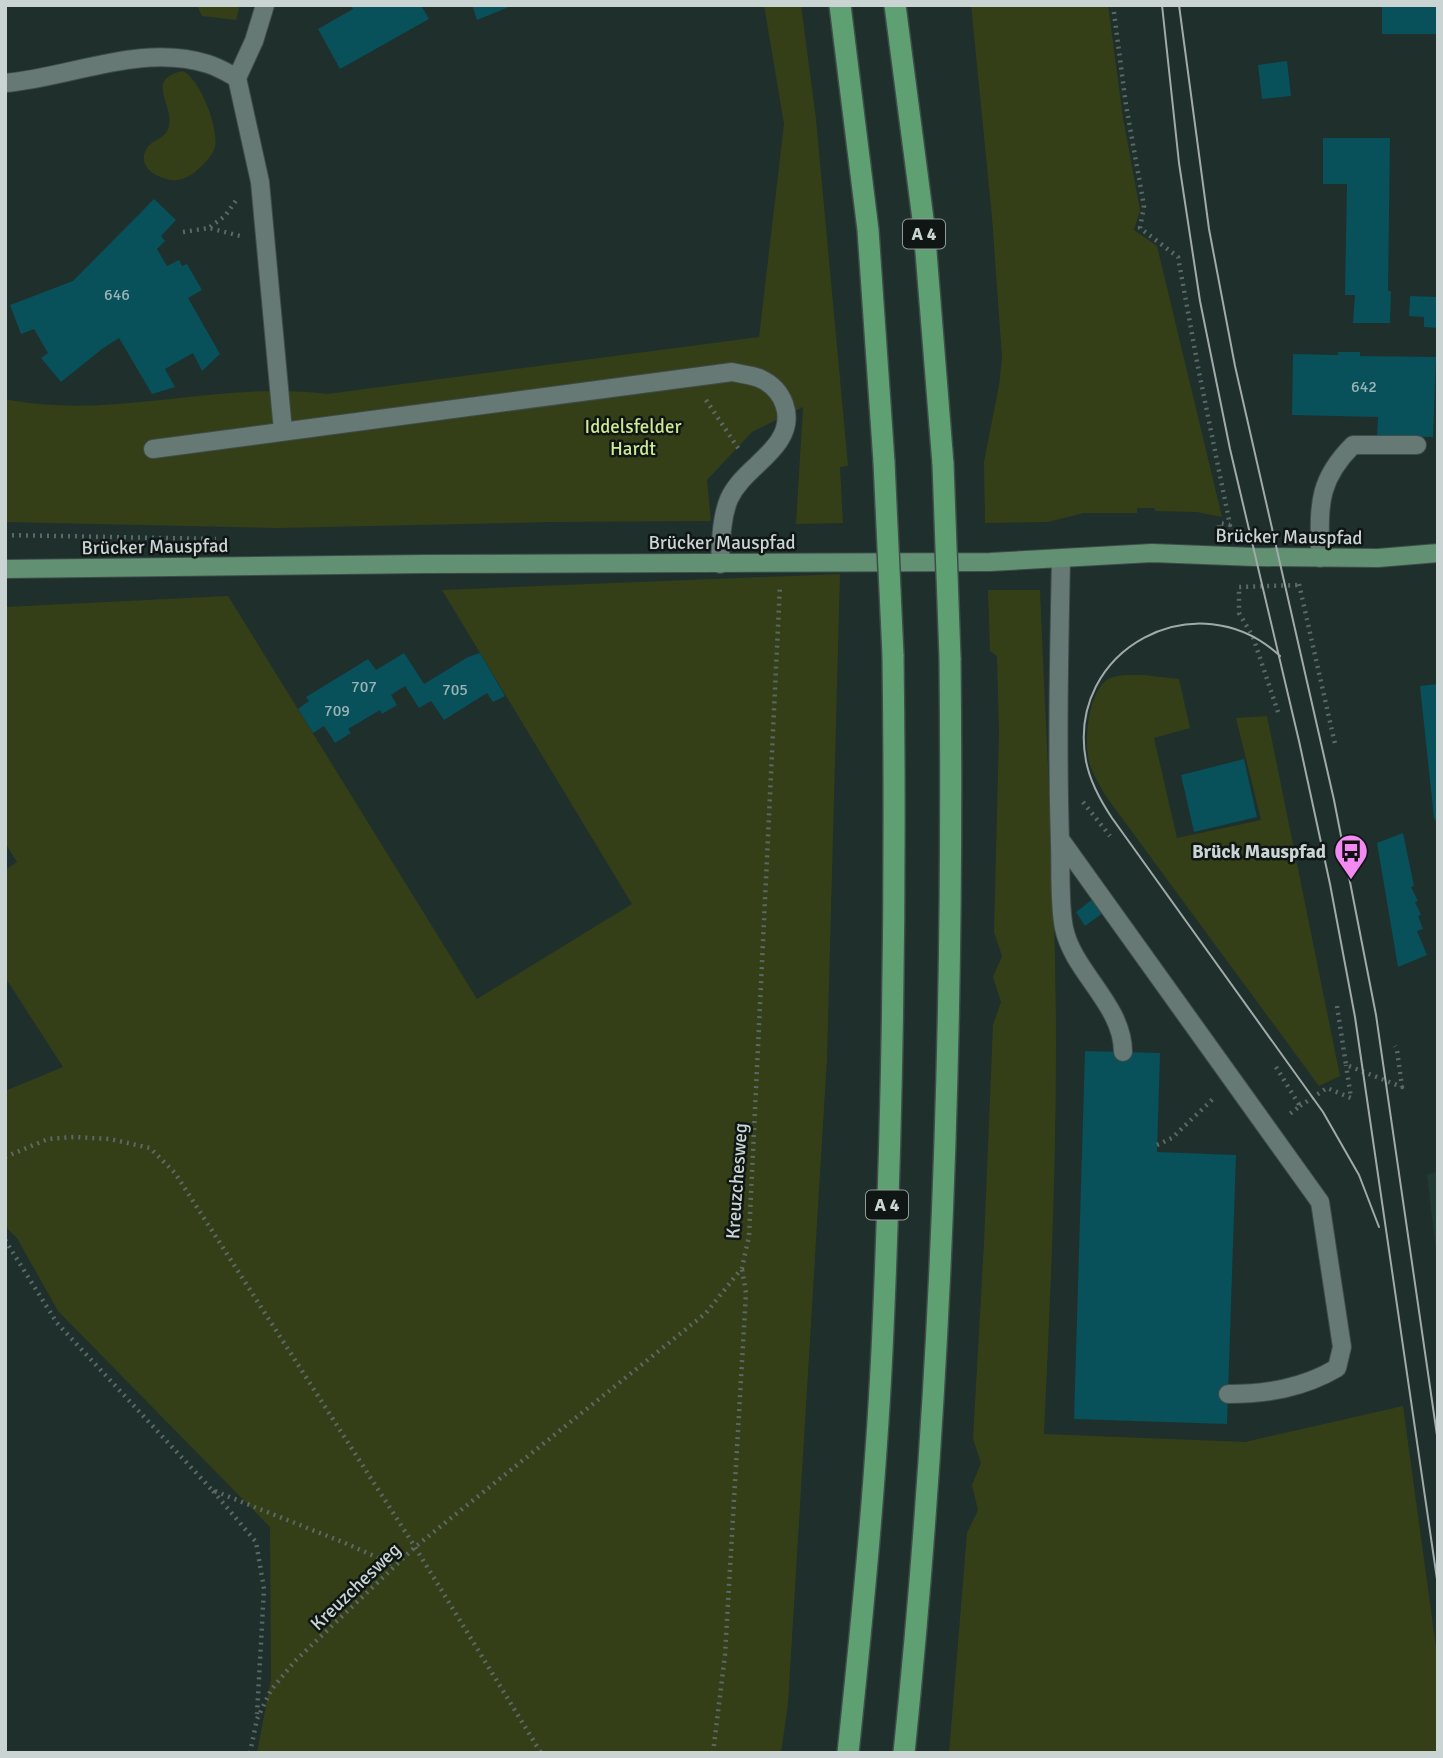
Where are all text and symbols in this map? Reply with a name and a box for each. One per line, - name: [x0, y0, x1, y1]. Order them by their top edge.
- road number: A 4: [903, 220, 945, 248]
- house number: 646: [104, 285, 130, 305]
- house number: 642: [1351, 377, 1377, 397]
- park label: Iddelsfelder Hardt: [585, 415, 681, 461]
- street label: Brücker Mauspfad: [1215, 524, 1363, 550]
- street label: Brücker Mauspfad: [648, 531, 796, 555]
- street label: Brücker Mauspfad: [81, 534, 229, 560]
- house number: 707: [351, 677, 377, 697]
- house number: 705: [442, 680, 468, 700]
- house number: 709: [324, 701, 350, 721]
- bus stop icon: Brück Mauspfad: [1332, 832, 1370, 881]
- place label: Brück Mauspfad: [1192, 840, 1326, 864]
- street label: Kreuzchesweg: [721, 1122, 753, 1240]
- road number: A 4: [866, 1190, 908, 1220]
- street label: Kreuzchesweg: [306, 1538, 406, 1636]

